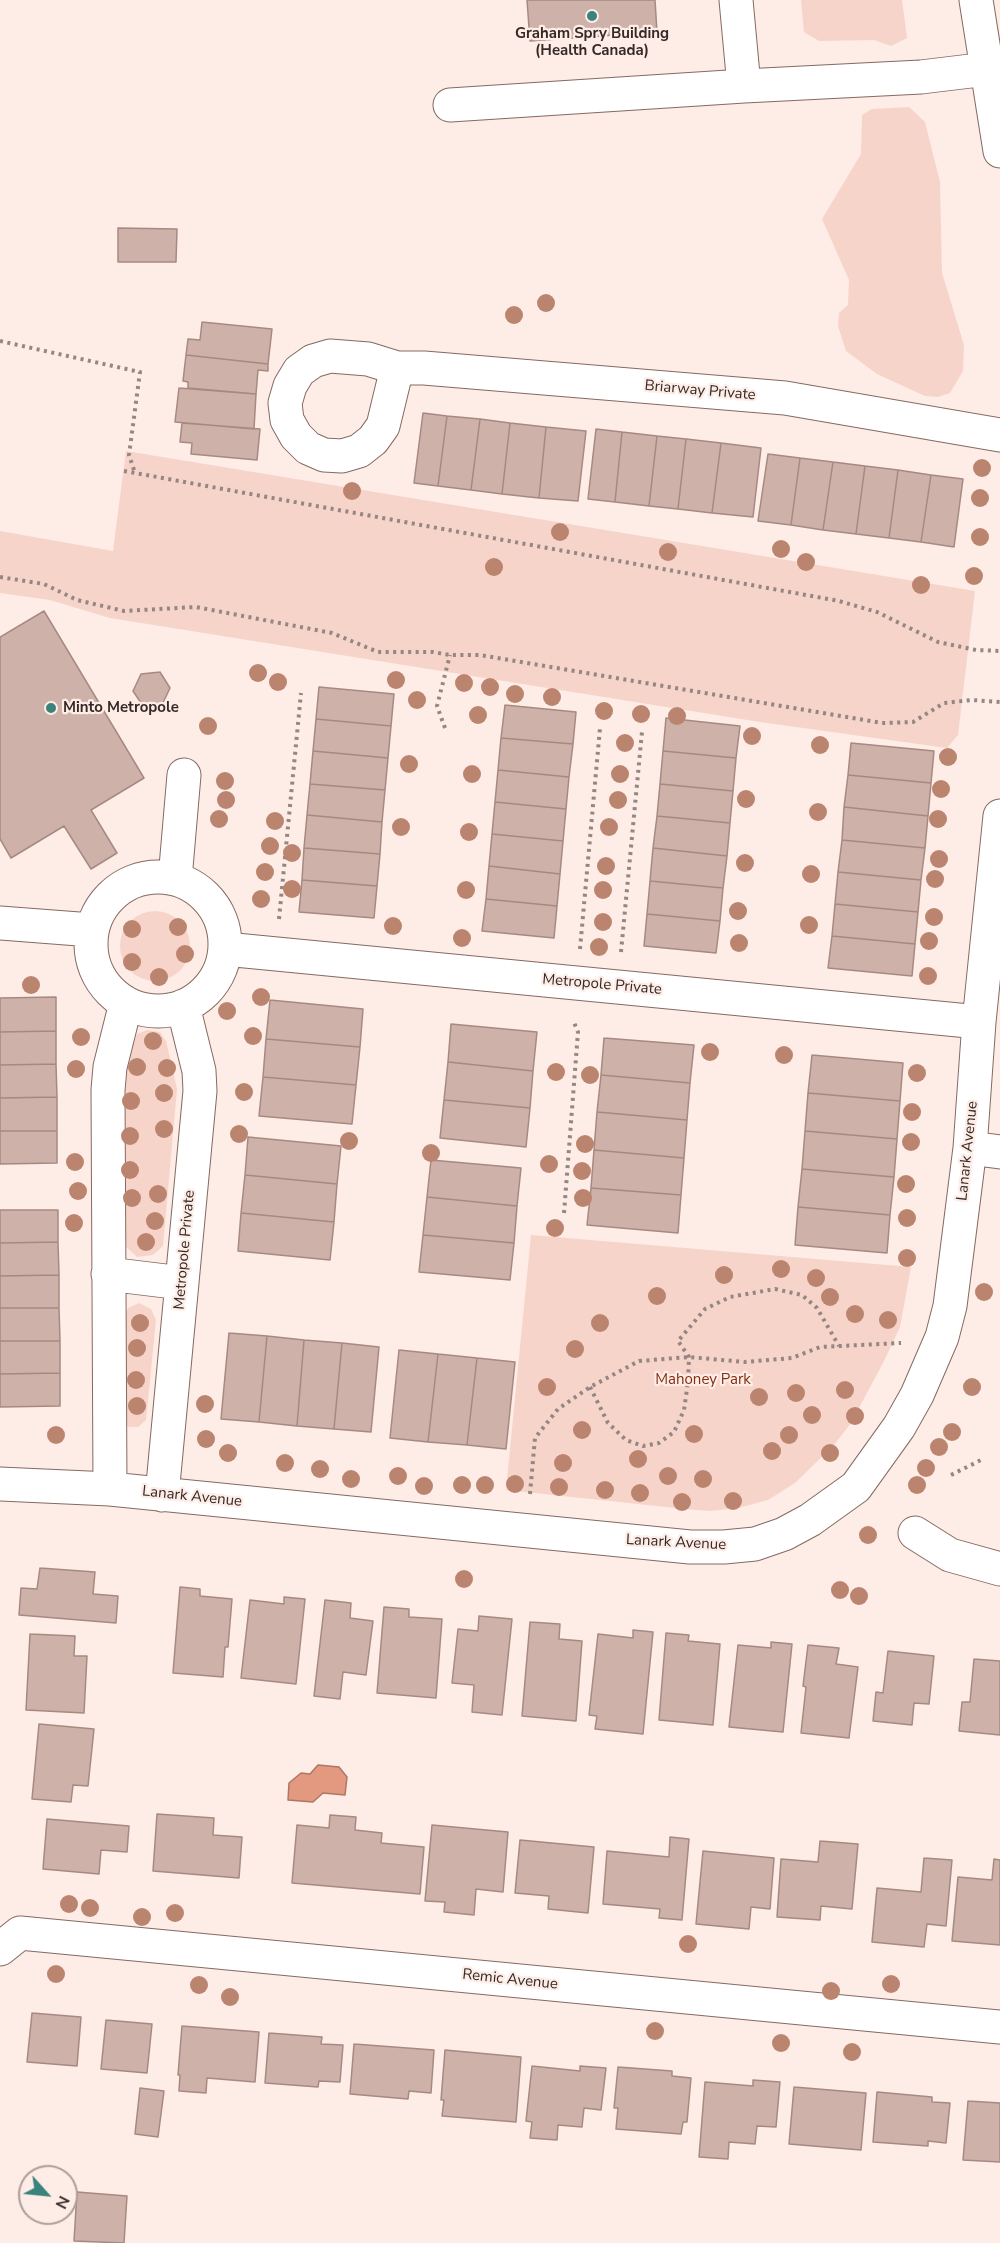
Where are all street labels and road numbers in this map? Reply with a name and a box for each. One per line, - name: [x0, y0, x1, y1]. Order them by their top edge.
- street label: Briarway Private: [644, 377, 756, 405]
- street label: Metropole Private: [542, 971, 662, 999]
- street label: Lanark Avenue: [954, 1100, 982, 1202]
- street label: Metropole Private: [171, 1190, 199, 1310]
- street label: Lanark Avenue: [141, 1483, 243, 1511]
- street label: Lanark Avenue: [625, 1531, 727, 1555]
- street label: Remic Avenue: [461, 1966, 559, 1994]

